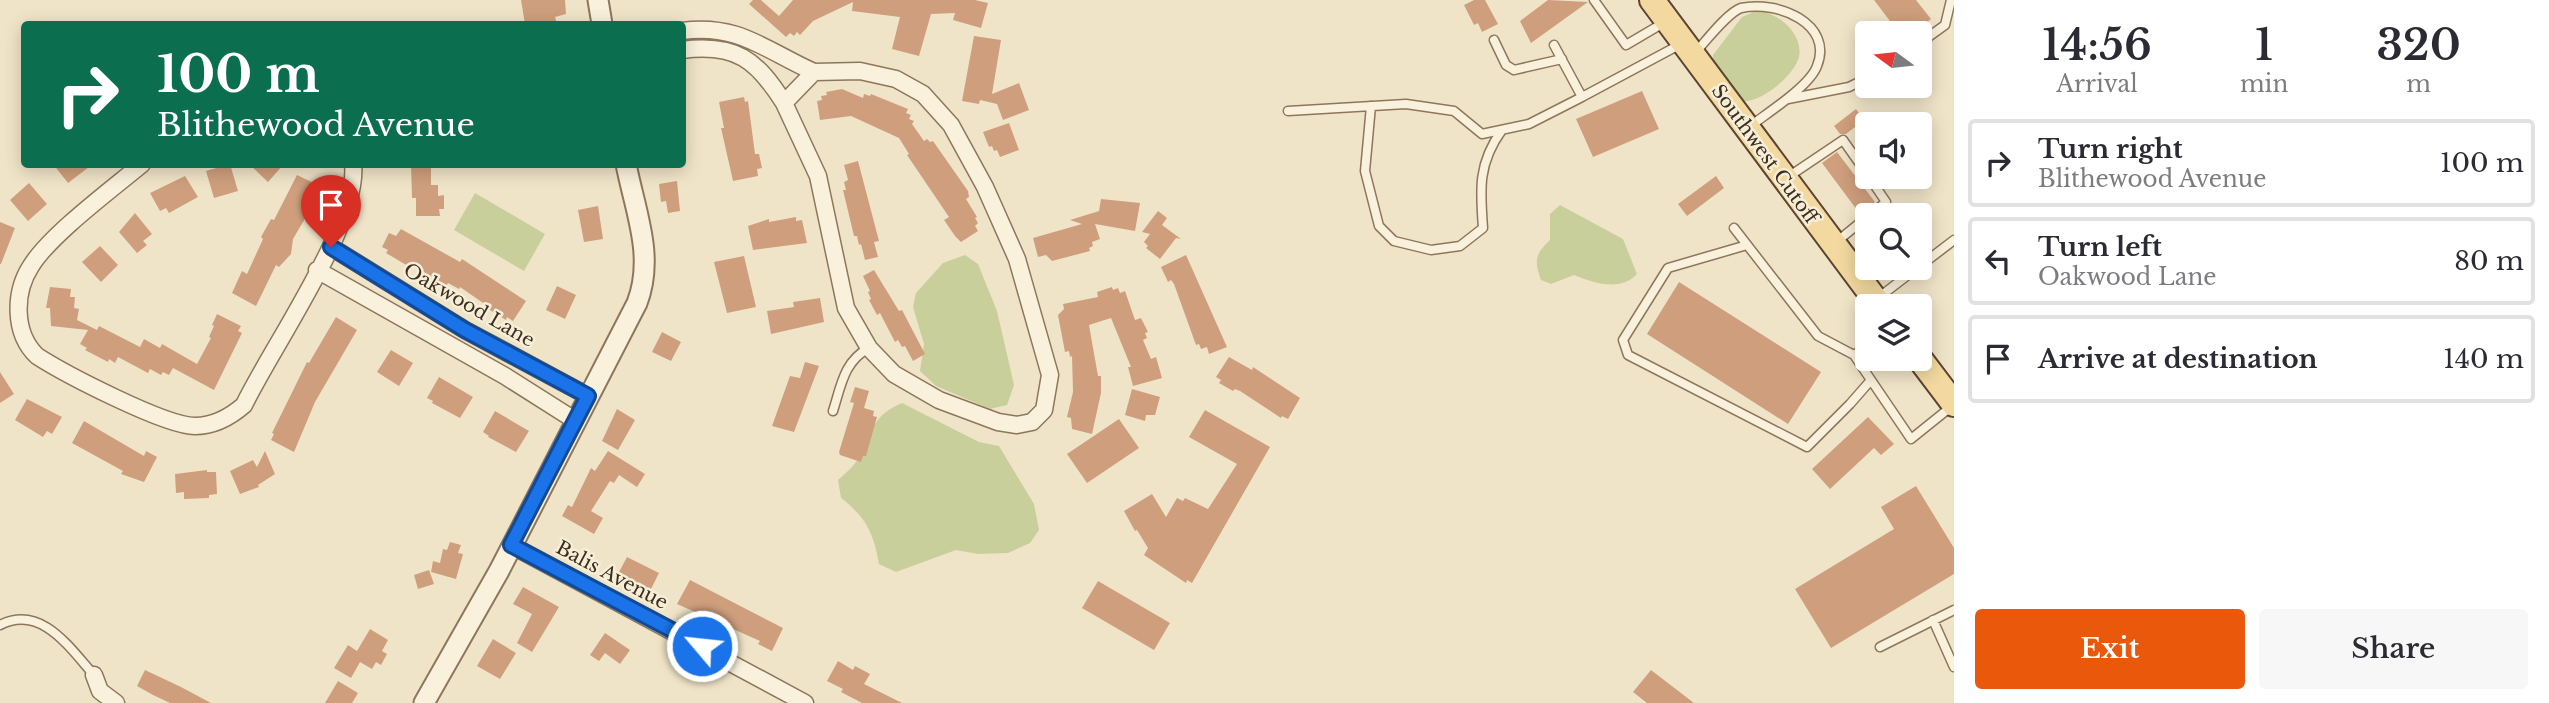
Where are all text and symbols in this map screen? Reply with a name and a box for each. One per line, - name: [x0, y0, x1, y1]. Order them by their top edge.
- text: 14:56: [2042, 19, 2152, 71]
- text: 1: [2255, 19, 2273, 71]
- text: 320: [2376, 19, 2461, 71]
- north arrow: [1855, 21, 1932, 98]
- map controls: [1855, 21, 1932, 371]
- text: 100 m: [157, 44, 320, 105]
- icon: right: [42, 49, 133, 140]
- text: Arrival: [2056, 70, 2138, 98]
- text: min: [2240, 70, 2288, 98]
- text: m: [2406, 70, 2431, 98]
- street label: Southwest Cutoff: [1707, 80, 1825, 230]
- text: Blithewood Avenue: [157, 105, 475, 145]
- button: sound: [1855, 112, 1932, 189]
- text: Turn right: [2038, 133, 2183, 165]
- icon: right: [1979, 144, 2017, 182]
- text: 100 m: [2440, 147, 2524, 179]
- text: Blithewood Avenue: [2038, 165, 2266, 193]
- pin: [301, 175, 361, 247]
- icon: arrive: [312, 186, 350, 224]
- button: search: [1855, 203, 1932, 280]
- text: Turn left: [2038, 231, 2162, 263]
- icon: left: [1979, 242, 2017, 280]
- text: 80 m: [2454, 245, 2524, 277]
- street label: Oakwood Lane: [399, 258, 539, 352]
- text: Oakwood Lane: [2038, 263, 2216, 291]
- button: layers: [1855, 294, 1932, 371]
- icon: arrive: [1979, 340, 2017, 378]
- text: Arrive at destination: [2038, 343, 2318, 375]
- text: 140 m: [2443, 343, 2524, 375]
- street label: Balis Avenue: [552, 536, 672, 614]
- position arrow: [665, 609, 739, 683]
- button: Exit: [1975, 609, 2245, 689]
- button: Share: [2259, 609, 2528, 689]

